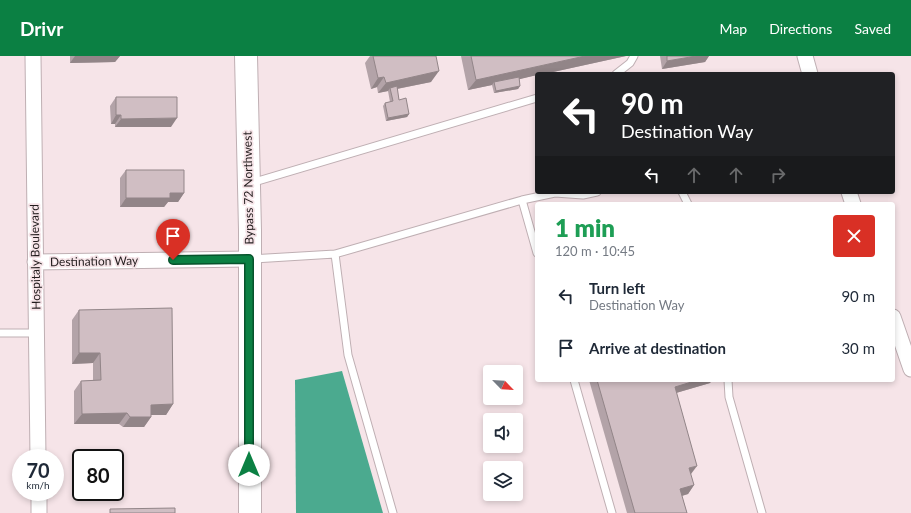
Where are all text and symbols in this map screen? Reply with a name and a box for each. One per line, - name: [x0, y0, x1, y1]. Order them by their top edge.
- text: Drivr: [20, 17, 63, 40]
- text: Map: [720, 20, 747, 37]
- text: Directions: [769, 20, 832, 37]
- text: Saved: [854, 20, 891, 37]
- text: 90 m: [621, 86, 684, 120]
- icon: left: [555, 88, 607, 140]
- text: Destination Way: [621, 120, 753, 142]
- street label: Bypass 72 Northwest: [240, 131, 256, 245]
- icon: left: [641, 164, 663, 186]
- icon: ahead: [683, 164, 705, 186]
- icon: ahead: [725, 164, 747, 186]
- icon: right: [767, 164, 789, 186]
- street label: Hospitaly Boulevard: [27, 204, 43, 310]
- text: 1 min: [555, 213, 615, 242]
- button: close: [833, 215, 875, 257]
- pin: [156, 219, 190, 260]
- icon: arrive: [162, 225, 184, 247]
- text: 120 m · 10:45: [555, 243, 635, 259]
- street label: Destination Way: [50, 253, 139, 269]
- text: Turn left: [589, 279, 645, 297]
- icon: left: [555, 285, 577, 307]
- text: 90 m: [841, 287, 875, 305]
- text: Destination Way: [589, 297, 684, 313]
- icon: arrive: [555, 337, 577, 359]
- text: Arrive at destination: [589, 339, 726, 357]
- text: 30 m: [841, 339, 875, 357]
- north arrow: [483, 365, 523, 405]
- map controls: [483, 365, 523, 501]
- button: sound: [483, 413, 523, 453]
- position arrow: [228, 444, 270, 486]
- speed limit sign: 80: [72, 449, 124, 501]
- text: 70: [26, 458, 50, 482]
- button: layers: [483, 461, 523, 501]
- text: km/h: [26, 479, 50, 491]

